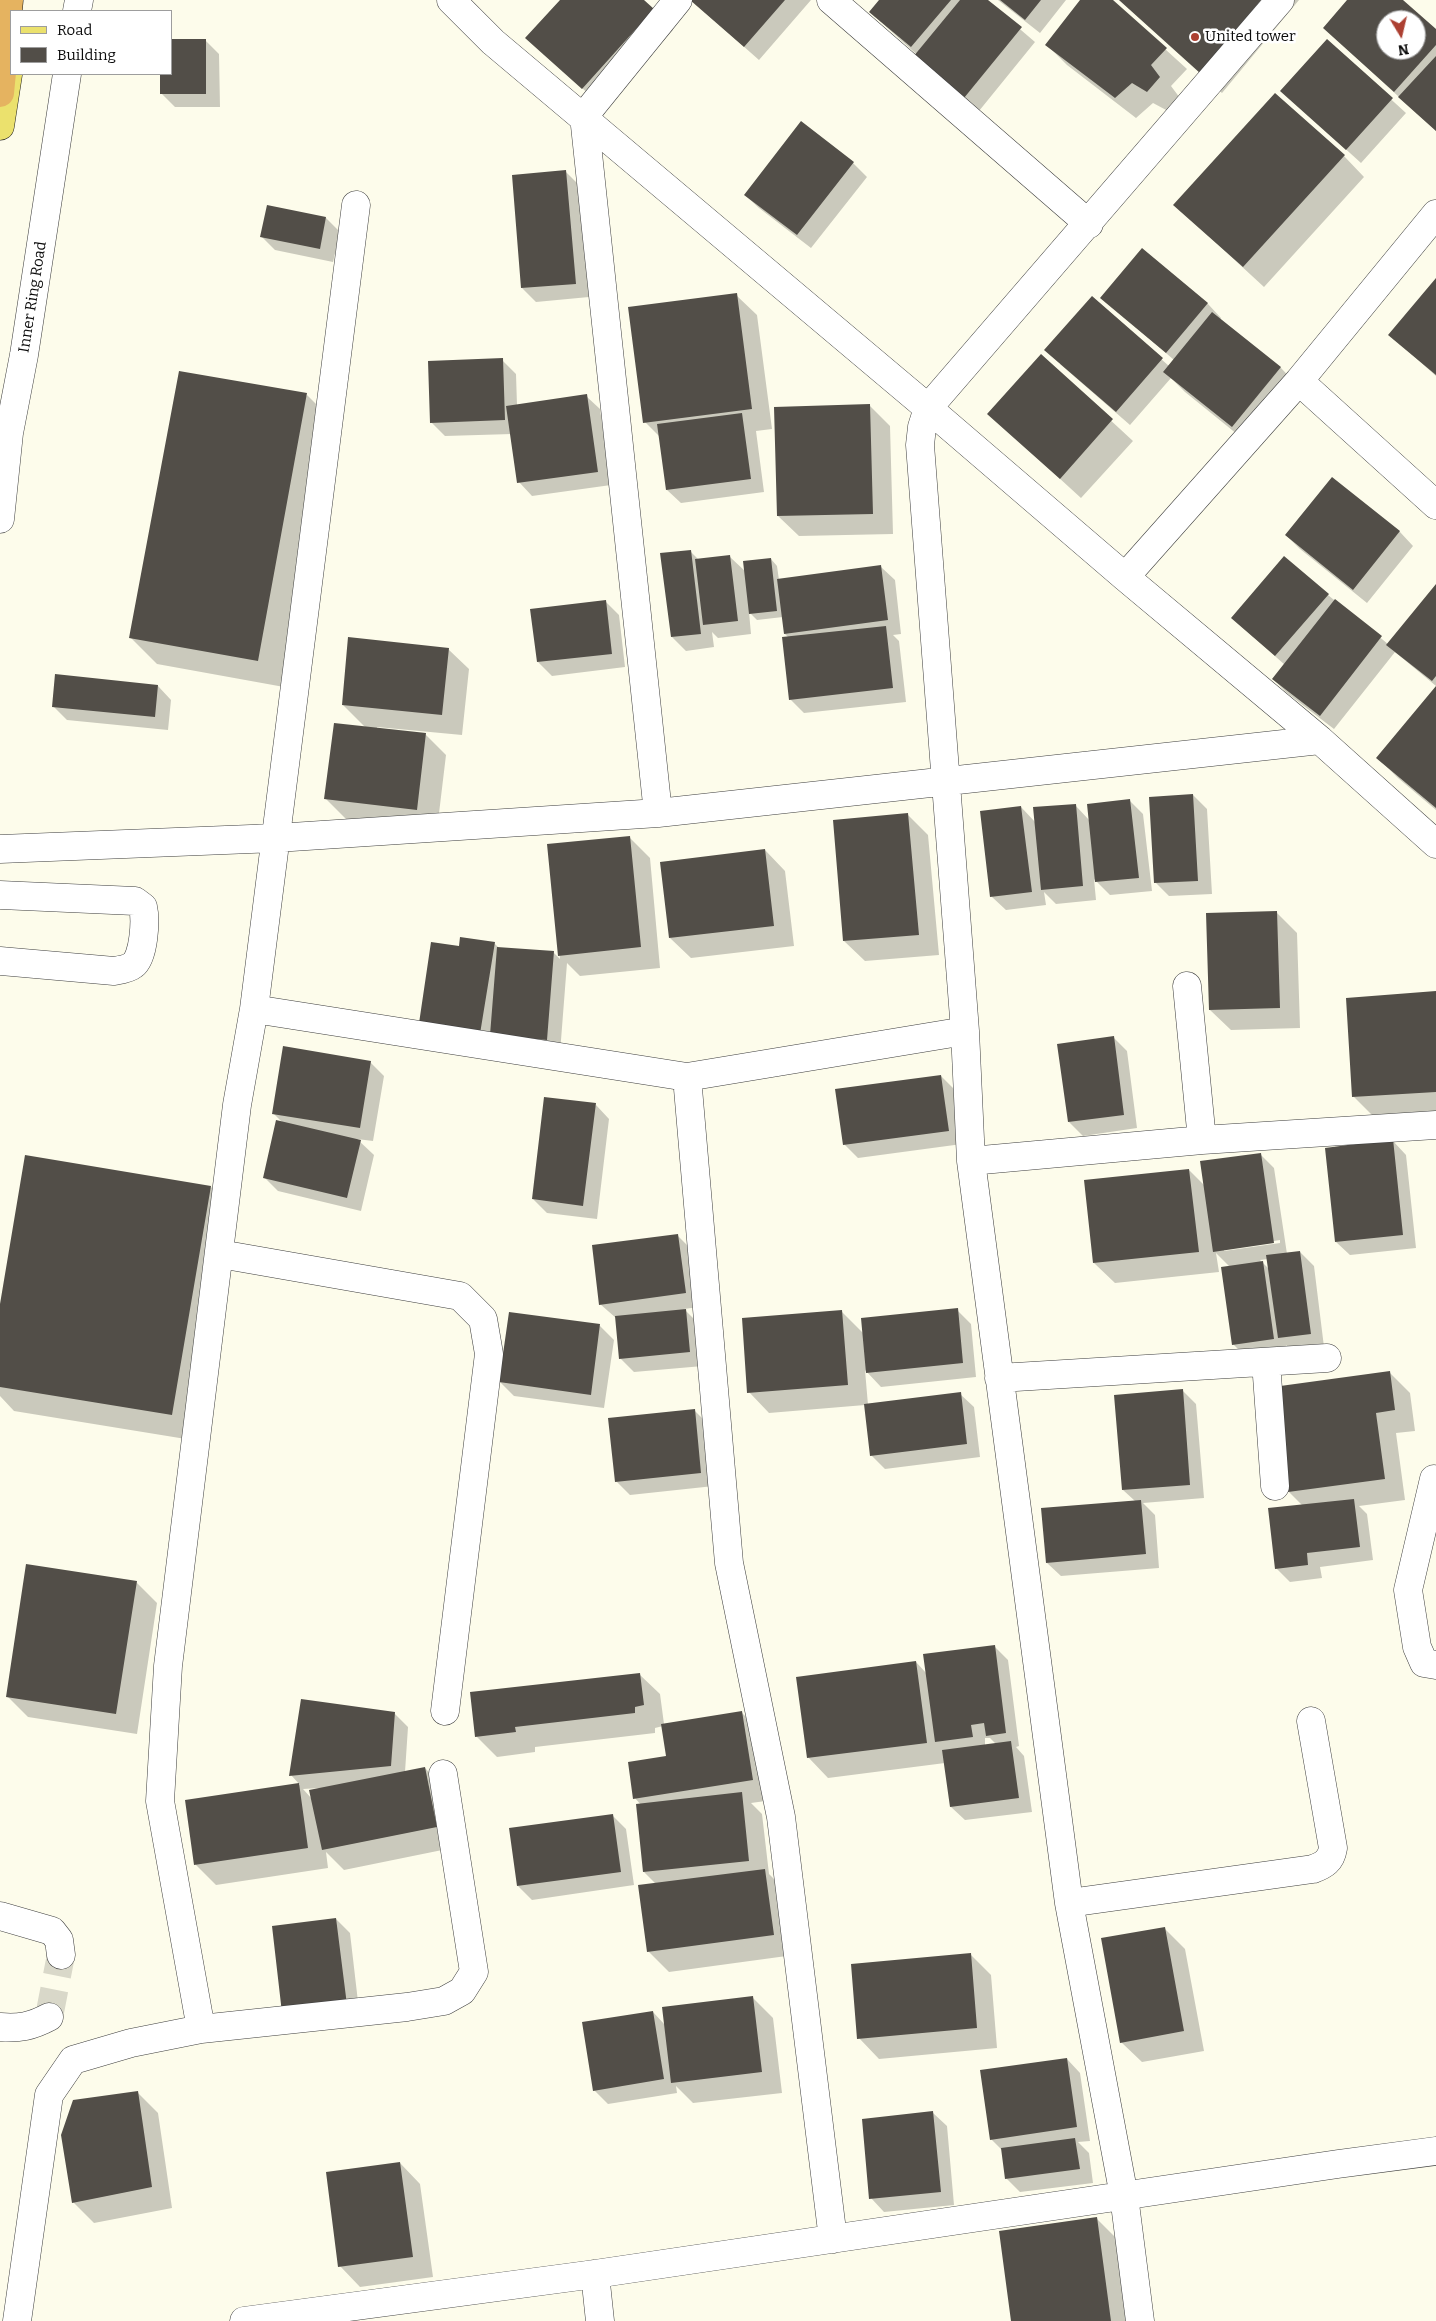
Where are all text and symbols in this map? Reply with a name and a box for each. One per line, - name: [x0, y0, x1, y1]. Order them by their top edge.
- legend: [10, 10, 172, 75]
- north arrow: [1376, 10, 1426, 60]
- text: Road: [57, 21, 92, 39]
- place label: United tower: [1205, 28, 1296, 46]
- marker: United tower: [1189, 31, 1201, 43]
- text: N: [1397, 40, 1410, 59]
- text: Building: [57, 46, 116, 64]
- street label: Inner Ring Road: [15, 240, 51, 354]

